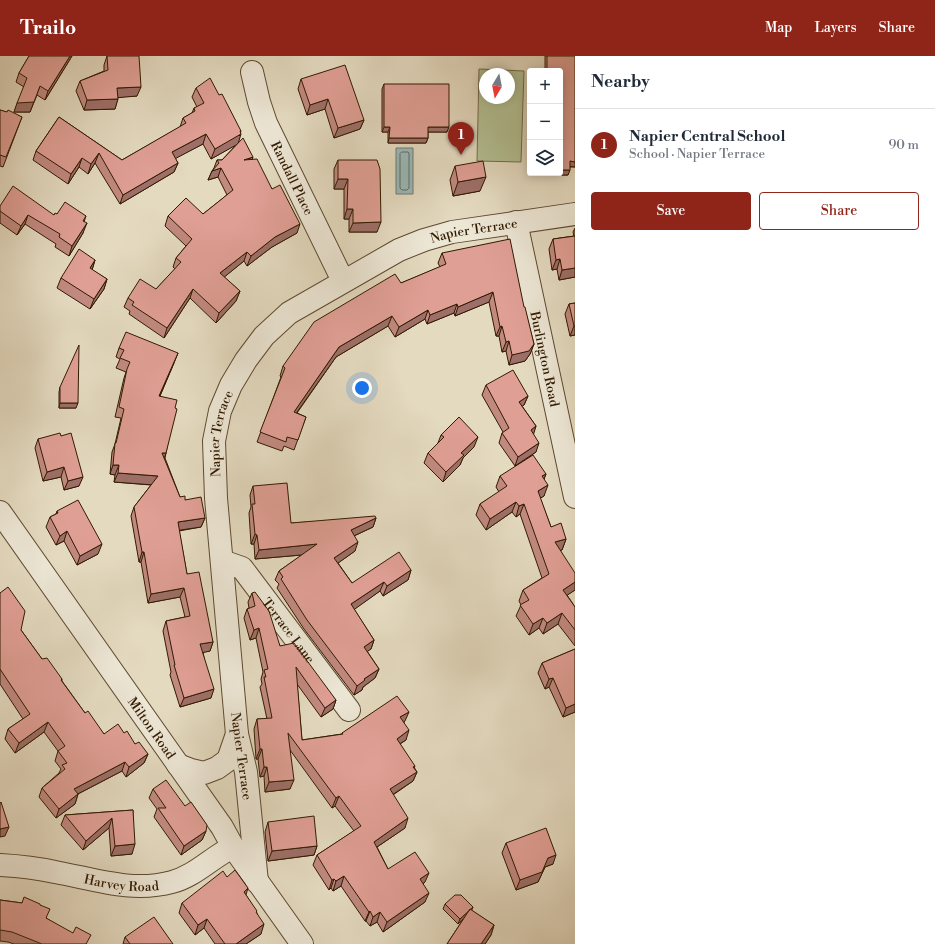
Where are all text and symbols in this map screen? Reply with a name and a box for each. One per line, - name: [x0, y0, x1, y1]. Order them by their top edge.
- text: Trailo: [20, 16, 76, 40]
- text: Map: [765, 19, 792, 37]
- text: Layers: [814, 19, 857, 37]
- text: Share: [879, 19, 915, 37]
- north arrow: [479, 68, 515, 104]
- map controls: [527, 68, 563, 176]
- button: +: [527, 68, 563, 104]
- text: Nearby: [591, 71, 650, 93]
- button: −: [527, 104, 563, 140]
- pin: 1: [448, 122, 474, 155]
- text: Napier Central School: [629, 127, 785, 146]
- text: 1: [601, 137, 607, 153]
- text: 90 m: [888, 137, 919, 153]
- street label: Randall Place: [267, 139, 317, 218]
- button: layers: [527, 140, 563, 176]
- text: School · Napier Terrace: [629, 146, 765, 162]
- button: Save: [591, 192, 751, 230]
- button: Share: [759, 192, 919, 230]
- street label: Napier Terrace: [428, 215, 519, 247]
- street label: Burlington Road: [526, 309, 563, 409]
- your location: [352, 378, 372, 398]
- street label: Napier Terrace: [207, 388, 237, 477]
- street label: Terrace Lane: [258, 595, 318, 667]
- street label: Milton Road: [124, 694, 179, 763]
- street label: Napier Terrace: [227, 711, 255, 801]
- street label: Harvey Road: [82, 871, 160, 895]

